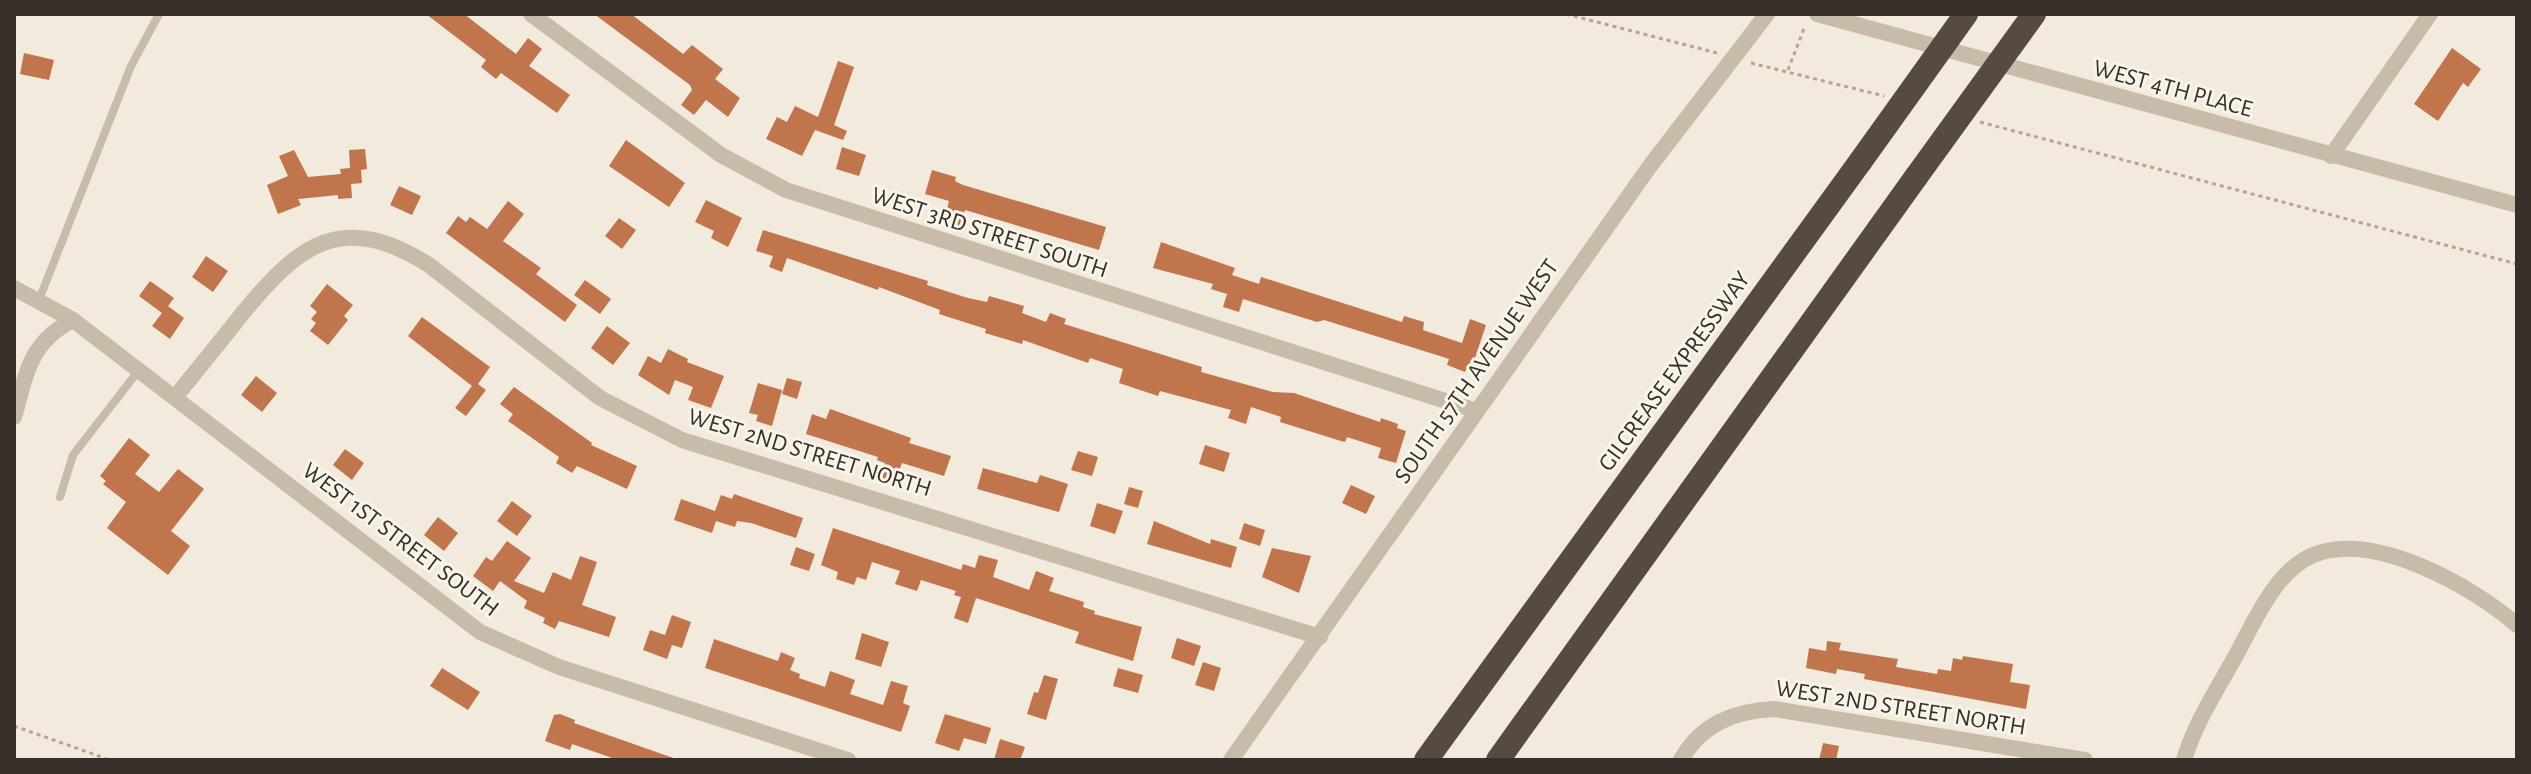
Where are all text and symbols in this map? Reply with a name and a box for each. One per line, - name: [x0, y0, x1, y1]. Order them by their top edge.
- street label: WEST 4TH PLACE: [2091, 56, 2255, 122]
- street label: WEST 3RD STREET SOUTH: [869, 183, 1111, 283]
- street label: SOUTH 57TH AVENUE WEST: [1390, 255, 1563, 488]
- street label: GILCREASE EXPRESSWAY: [1595, 267, 1755, 476]
- street label: WEST 2ND STREET NORTH: [685, 404, 934, 501]
- street label: WEST 1ST STREET SOUTH: [298, 458, 503, 621]
- street label: WEST 2ND STREET NORTH: [1774, 676, 2028, 740]

